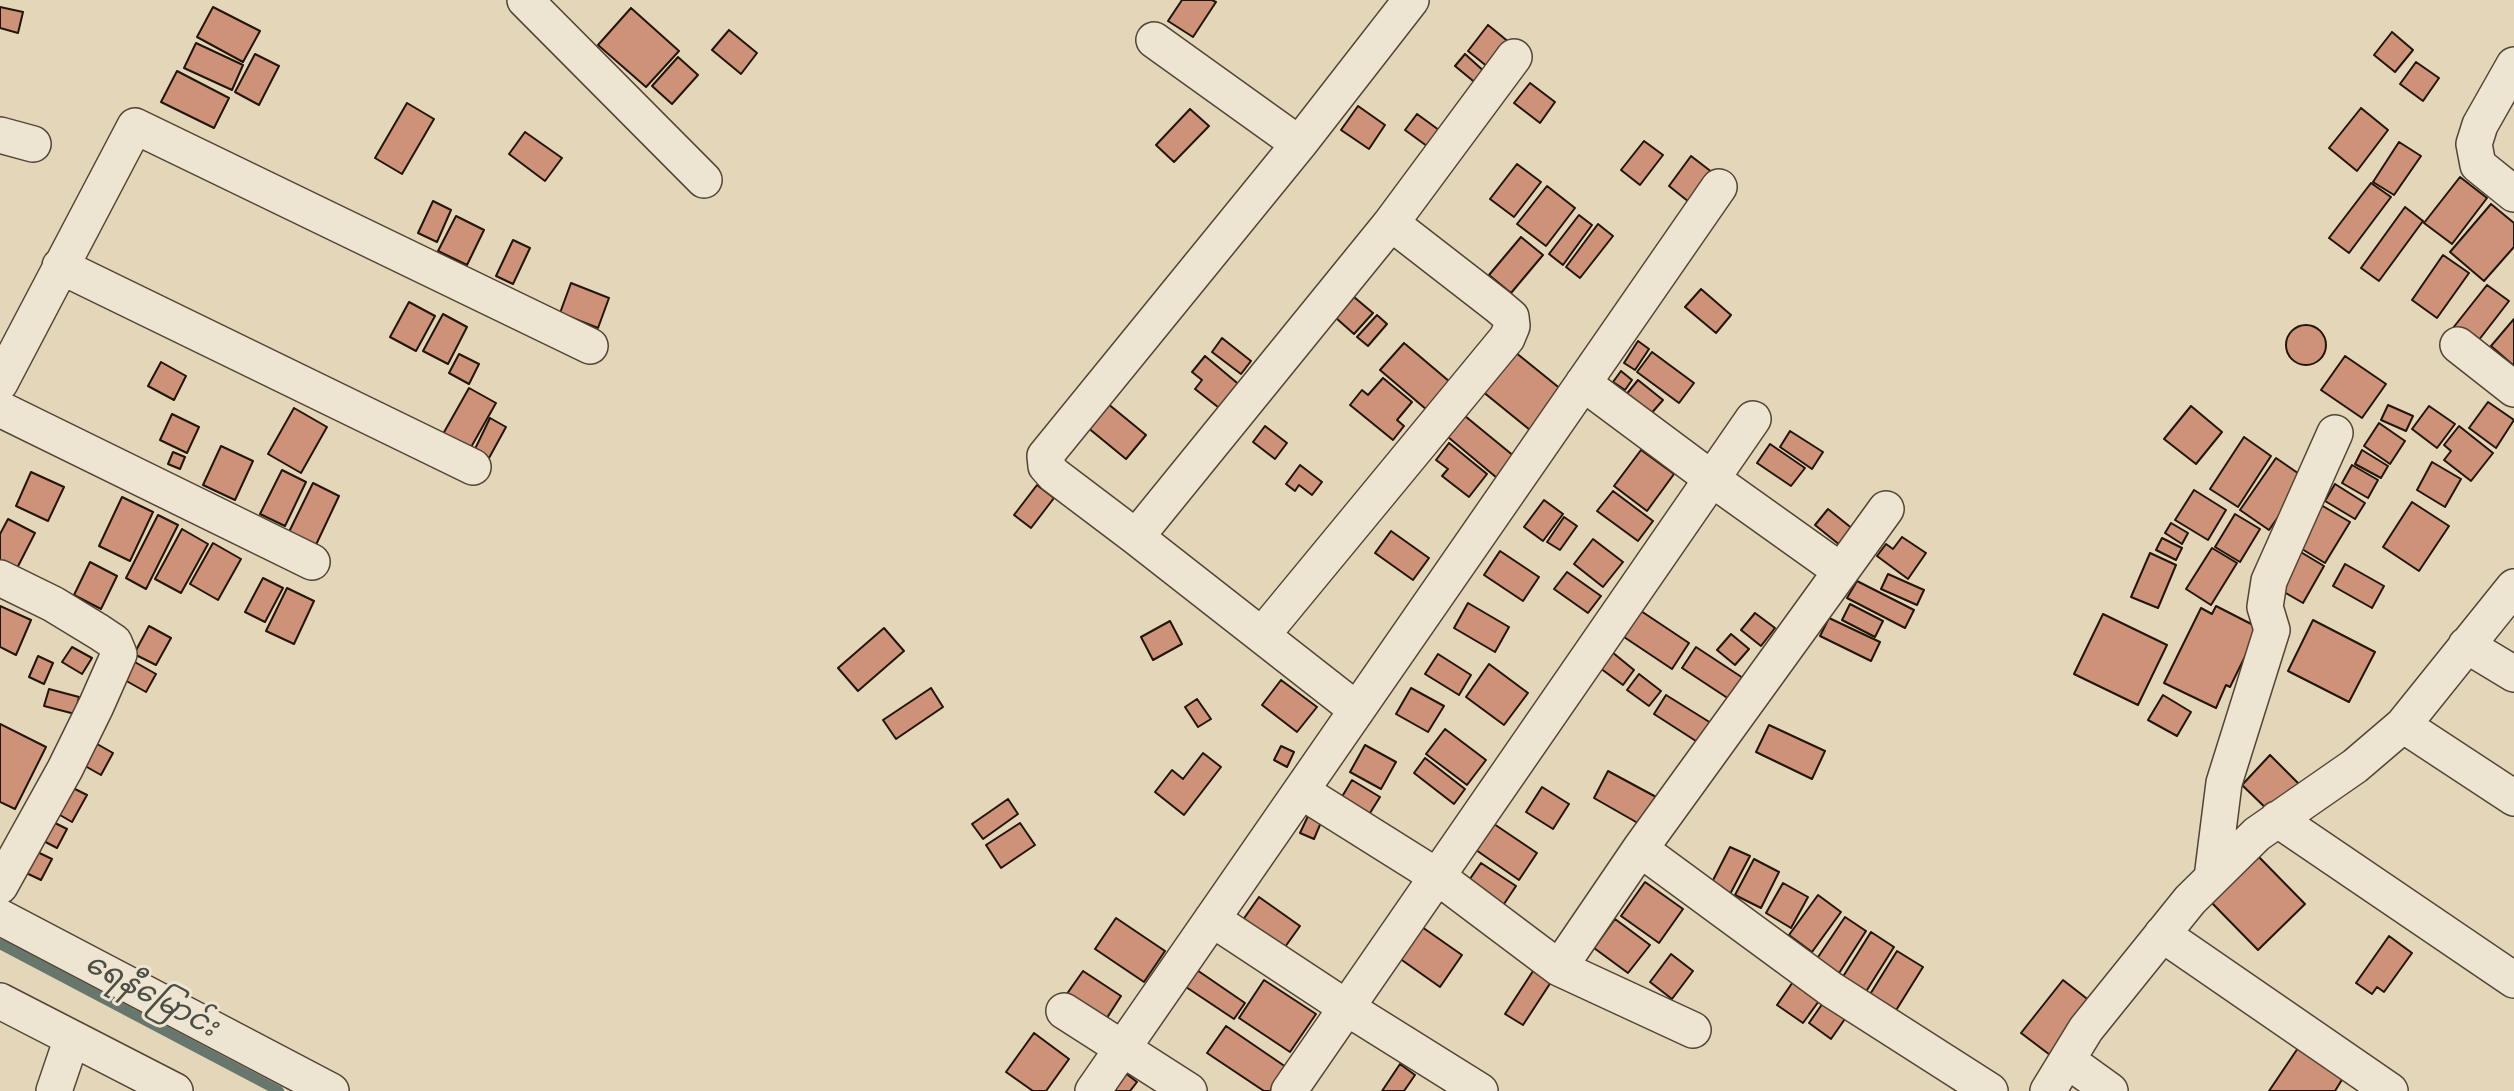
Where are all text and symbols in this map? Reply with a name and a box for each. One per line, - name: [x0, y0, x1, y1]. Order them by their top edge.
- water label: ရေနီမြောင်း: [78, 946, 224, 1046]

